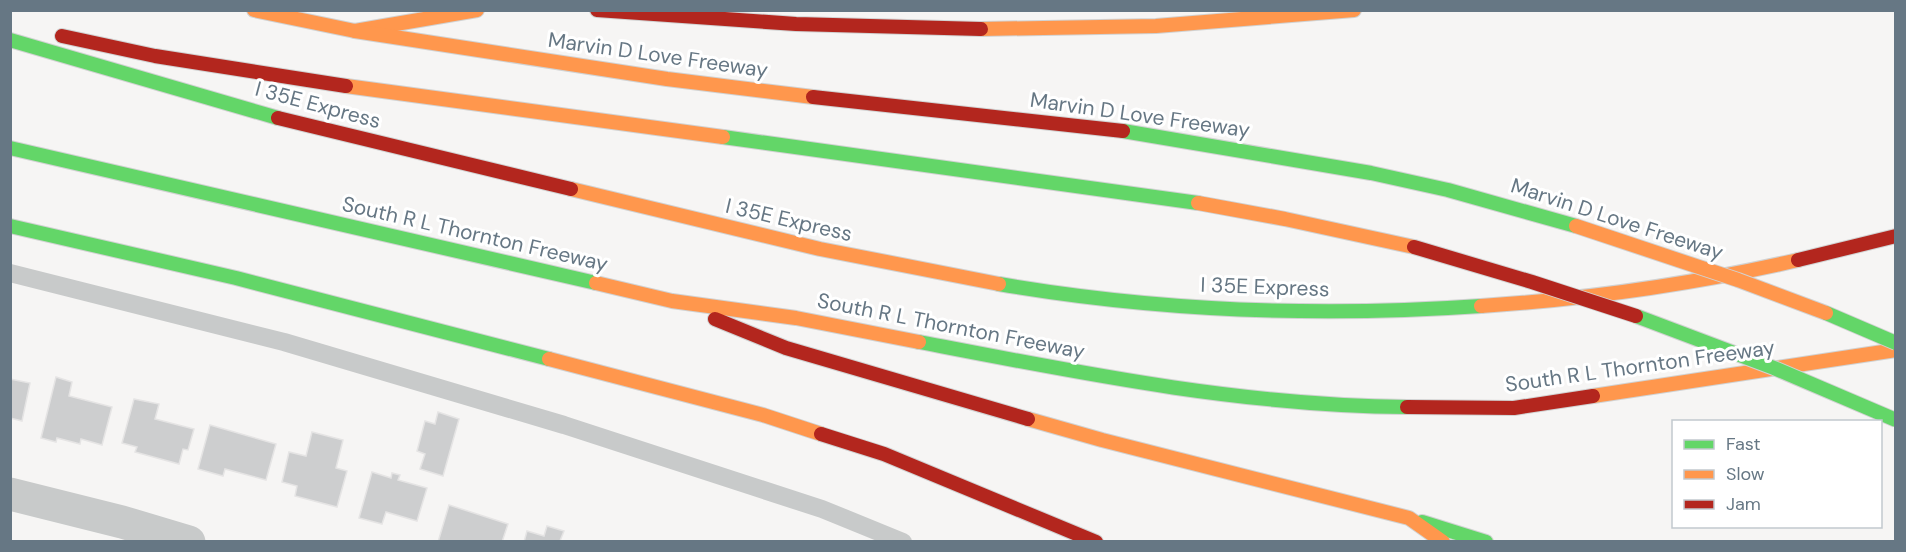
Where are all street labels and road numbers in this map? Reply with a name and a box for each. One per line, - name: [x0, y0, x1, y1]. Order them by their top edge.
- street label: Marvin D Love Freeway: [546, 26, 770, 84]
- street label: I 35E Express: [252, 75, 384, 135]
- street label: Marvin D Love Freeway: [1028, 86, 1252, 144]
- street label: Marvin D Love Freeway: [1507, 171, 1727, 267]
- street label: South R L Thornton Freeway: [339, 190, 611, 278]
- street label: I 35E Express: [723, 192, 855, 248]
- street label: I 35E Express: [1200, 271, 1330, 303]
- street label: South R L Thornton Freeway: [815, 286, 1087, 366]
- street label: South R L Thornton Freeway: [1503, 333, 1777, 399]

